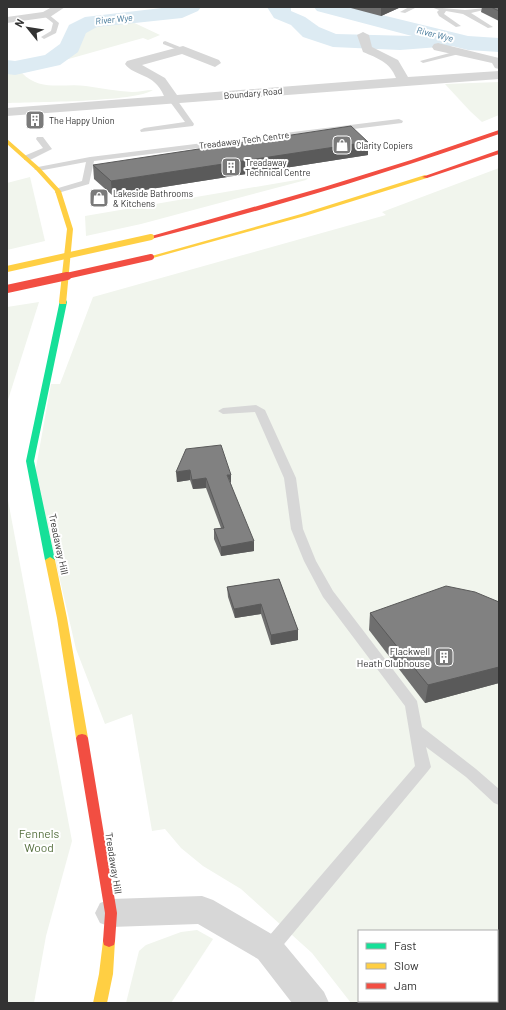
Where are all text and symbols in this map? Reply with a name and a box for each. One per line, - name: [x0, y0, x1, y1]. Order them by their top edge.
- north arrow: [8, 8, 48, 48]
- water label: River Wye: [95, 12, 133, 26]
- text: N: [11, 16, 26, 29]
- water label: River Wye: [416, 24, 455, 44]
- street label: Boundary Road: [223, 85, 283, 101]
- building icon: The Happy Union: [24, 109, 46, 131]
- place label: The Happy Union: [49, 115, 115, 126]
- street label: Treadaway Tech Centre: [198, 129, 290, 151]
- shop icon: Clarity Copiers: [331, 134, 353, 156]
- place label: Clarity Copiers: [356, 140, 413, 151]
- building icon: Treadaway Technical Centre: [220, 156, 242, 178]
- place label: Treadaway Technical Centre: [245, 157, 311, 178]
- shop icon: Lakeside Bathrooms & Kitchens: [88, 187, 110, 209]
- place label: Lakeside Bathrooms & Kitchens: [113, 188, 193, 209]
- street label: Treadaway Hill: [47, 512, 71, 576]
- place label: Flackwell Heath Clubhouse: [357, 645, 430, 669]
- building icon: Flackwell Heath Clubhouse: [433, 646, 455, 668]
- park label: Fennels Wood: [19, 826, 59, 854]
- street label: Treadaway Hill: [103, 831, 125, 895]
- legend: [358, 930, 498, 1002]
- text: Fast: [394, 938, 417, 952]
- text: Slow: [394, 958, 419, 972]
- text: Jam: [394, 978, 417, 992]

